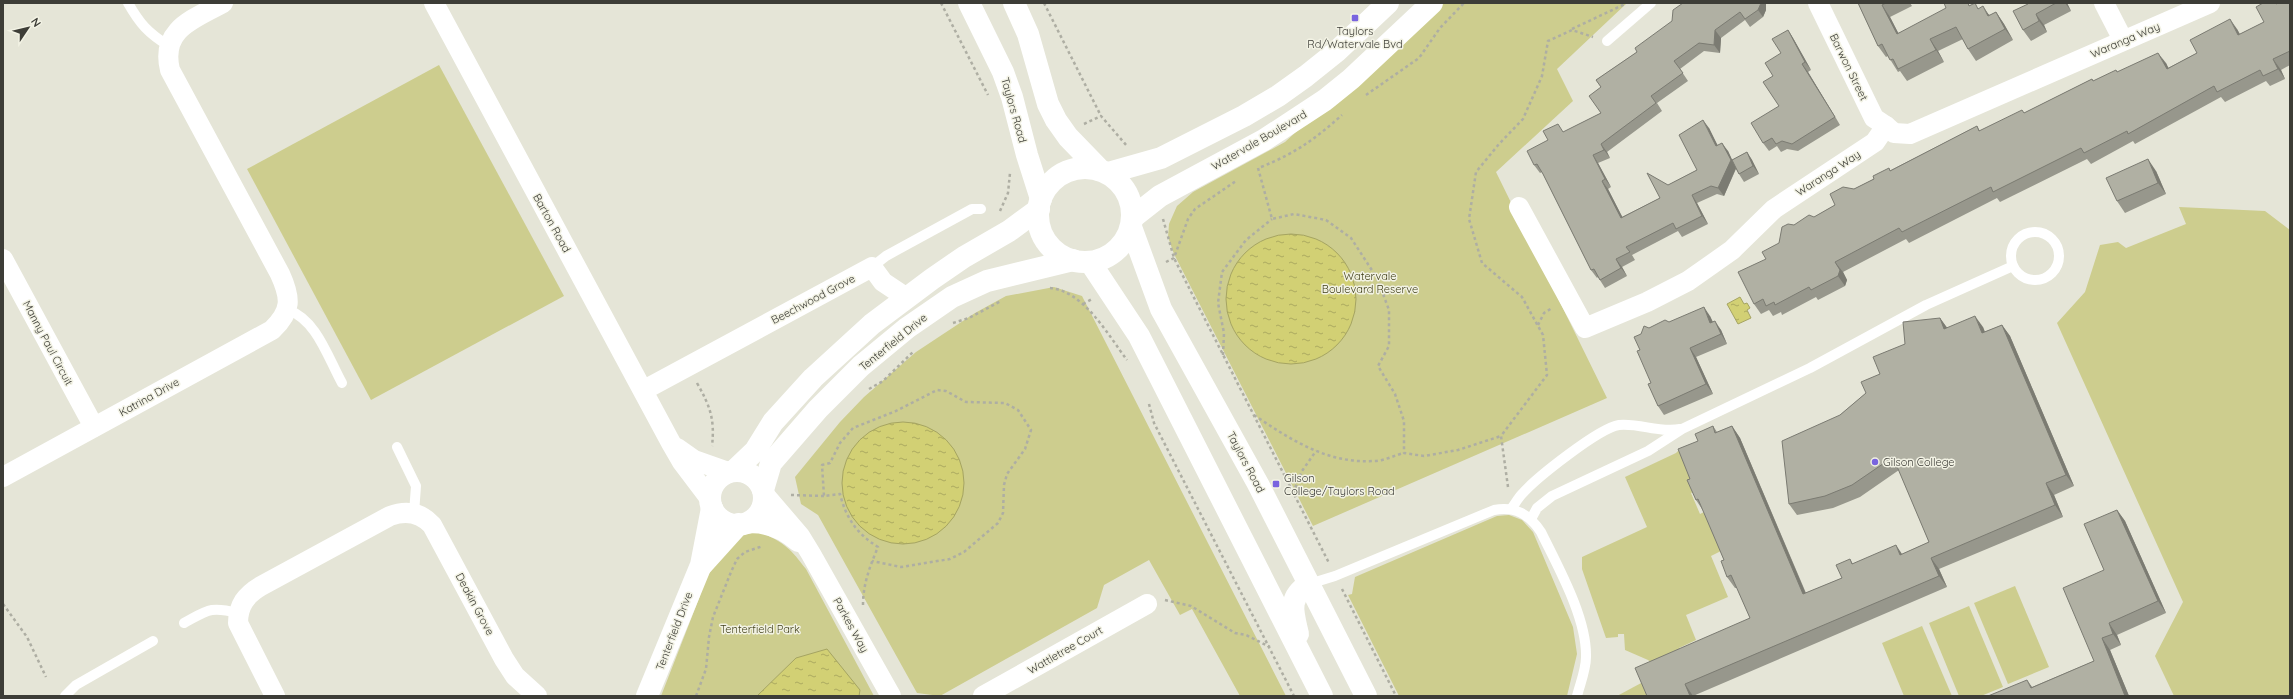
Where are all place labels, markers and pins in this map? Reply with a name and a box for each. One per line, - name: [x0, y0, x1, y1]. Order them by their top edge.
- marker: Taylors Rd/Watervale Bvd: [1350, 13, 1360, 23]
- place label: Taylors Rd/Watervale Bvd: [1307, 24, 1403, 51]
- place label: Gilson College: [1883, 455, 1955, 469]
- marker: Gilson College: [1870, 457, 1880, 467]
- place label: Gilson College/Taylors Road: [1284, 471, 1395, 498]
- marker: Gilson College/Taylors Road: [1271, 479, 1281, 489]

